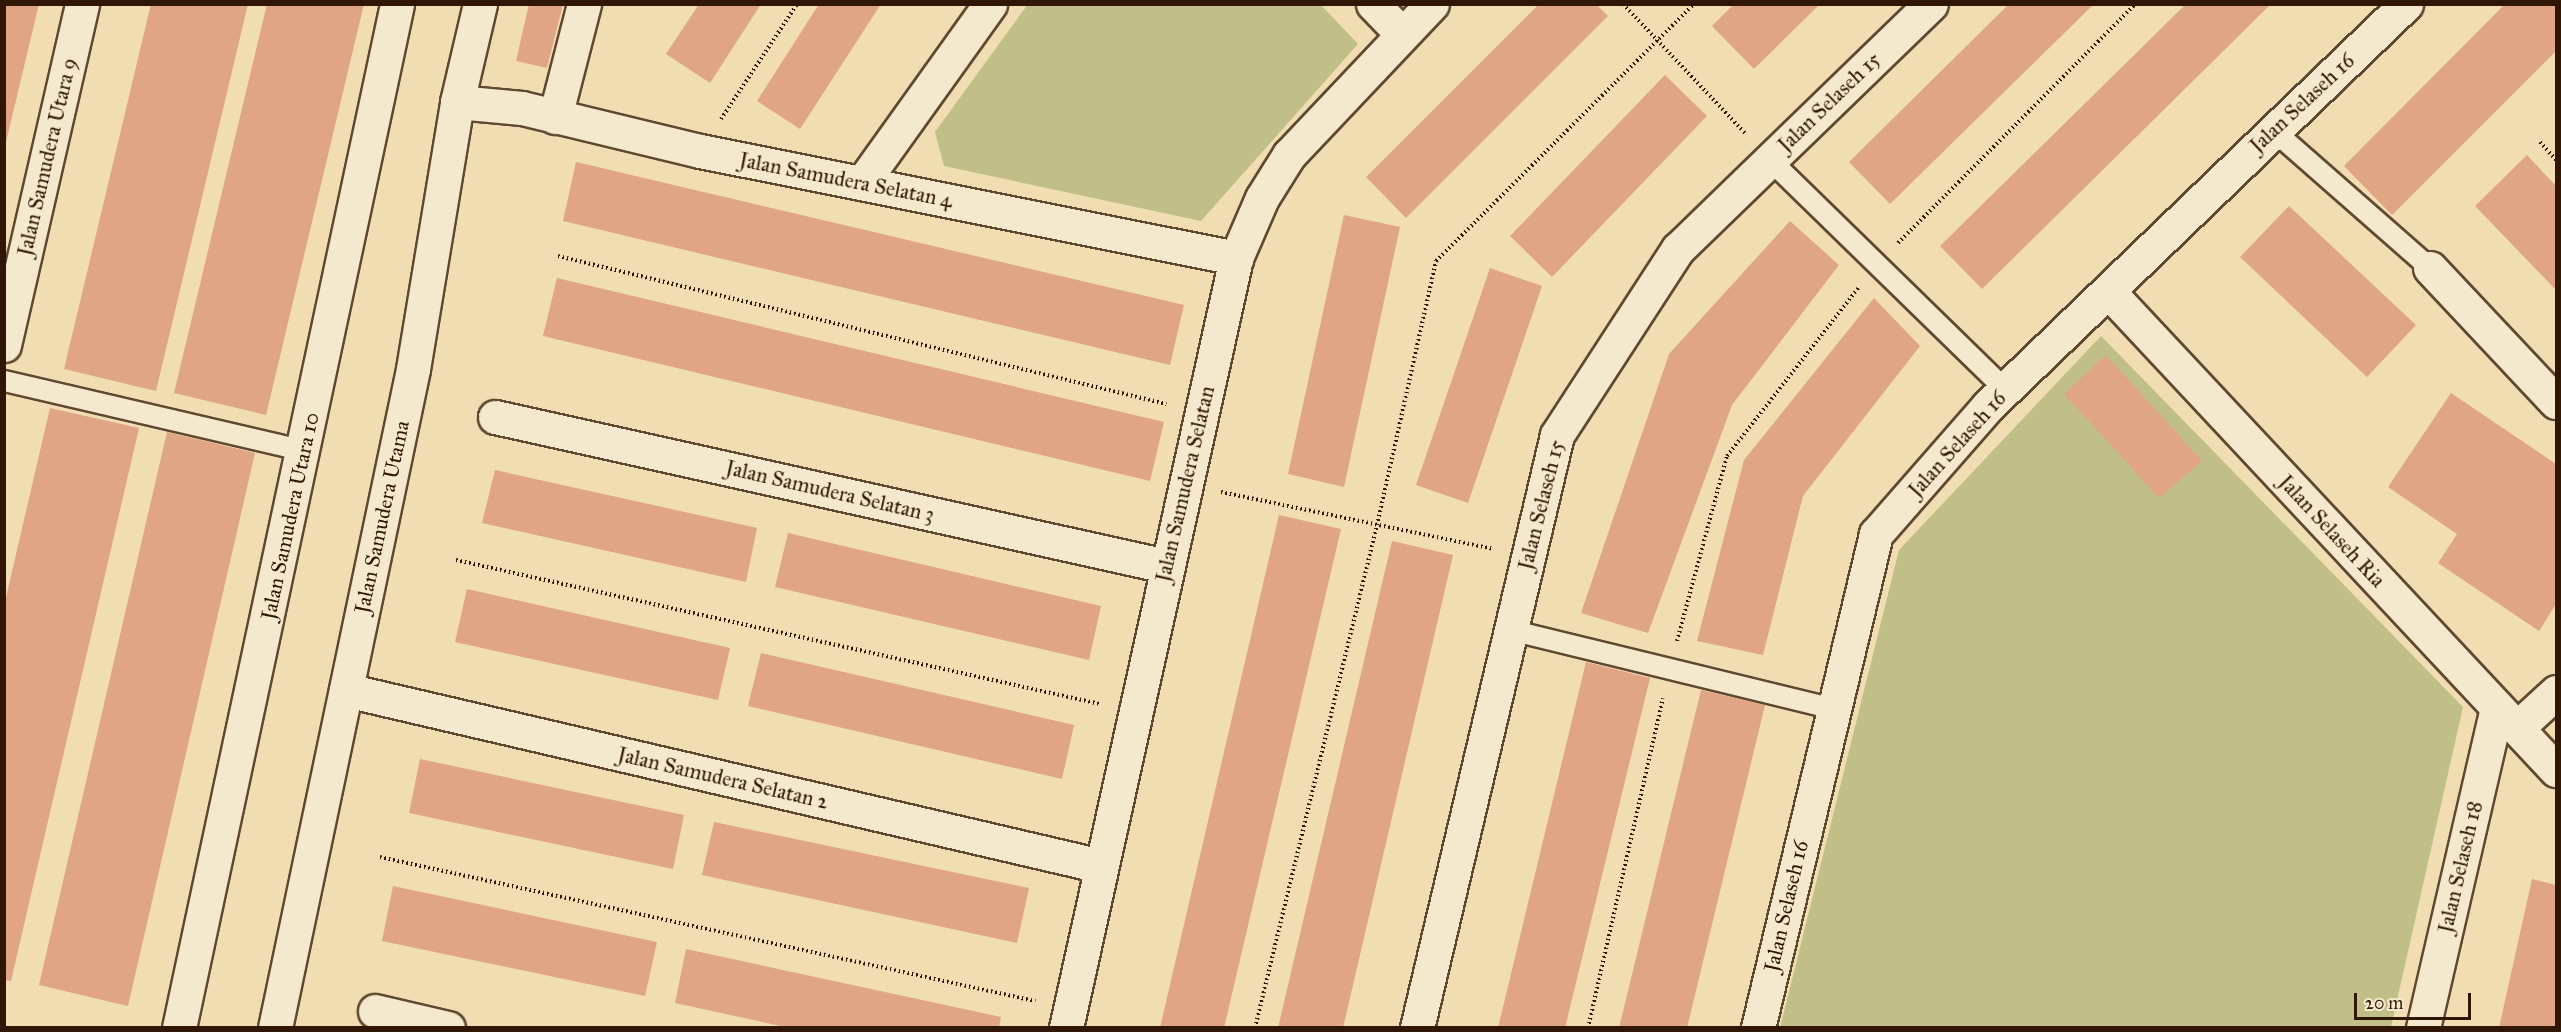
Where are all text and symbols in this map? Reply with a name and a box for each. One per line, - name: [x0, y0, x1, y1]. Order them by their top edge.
- street label: Jalan Selaseh 15: [1772, 47, 1886, 157]
- street label: Jalan Selaseh 16: [2244, 48, 2360, 158]
- street label: Jalan Samudera Utara 9: [12, 56, 82, 258]
- street label: Jalan Samudera Selatan 4: [737, 147, 955, 213]
- street label: Jalan Samudera Selatan: [1150, 383, 1220, 585]
- street label: Jalan Selaseh 16: [1903, 386, 2011, 502]
- street label: Jalan Samudera Utara 10: [256, 410, 324, 622]
- street label: Jalan Samudera Utama: [349, 418, 415, 616]
- street label: Jalan Selaseh 15: [1513, 437, 1569, 573]
- street label: Jalan Samudera Selatan 3: [723, 455, 937, 527]
- street label: Jalan Selaseh Ria: [2273, 470, 2391, 592]
- street label: Jalan Samudera Selatan 2: [615, 741, 831, 815]
- street label: Jalan Selaseh 18: [2433, 799, 2487, 935]
- street label: Jalan Selaseh 16: [1759, 838, 1813, 974]
- scale bar: [2357, 981, 2474, 1019]
- text: 20 m: [2365, 992, 2403, 1014]

